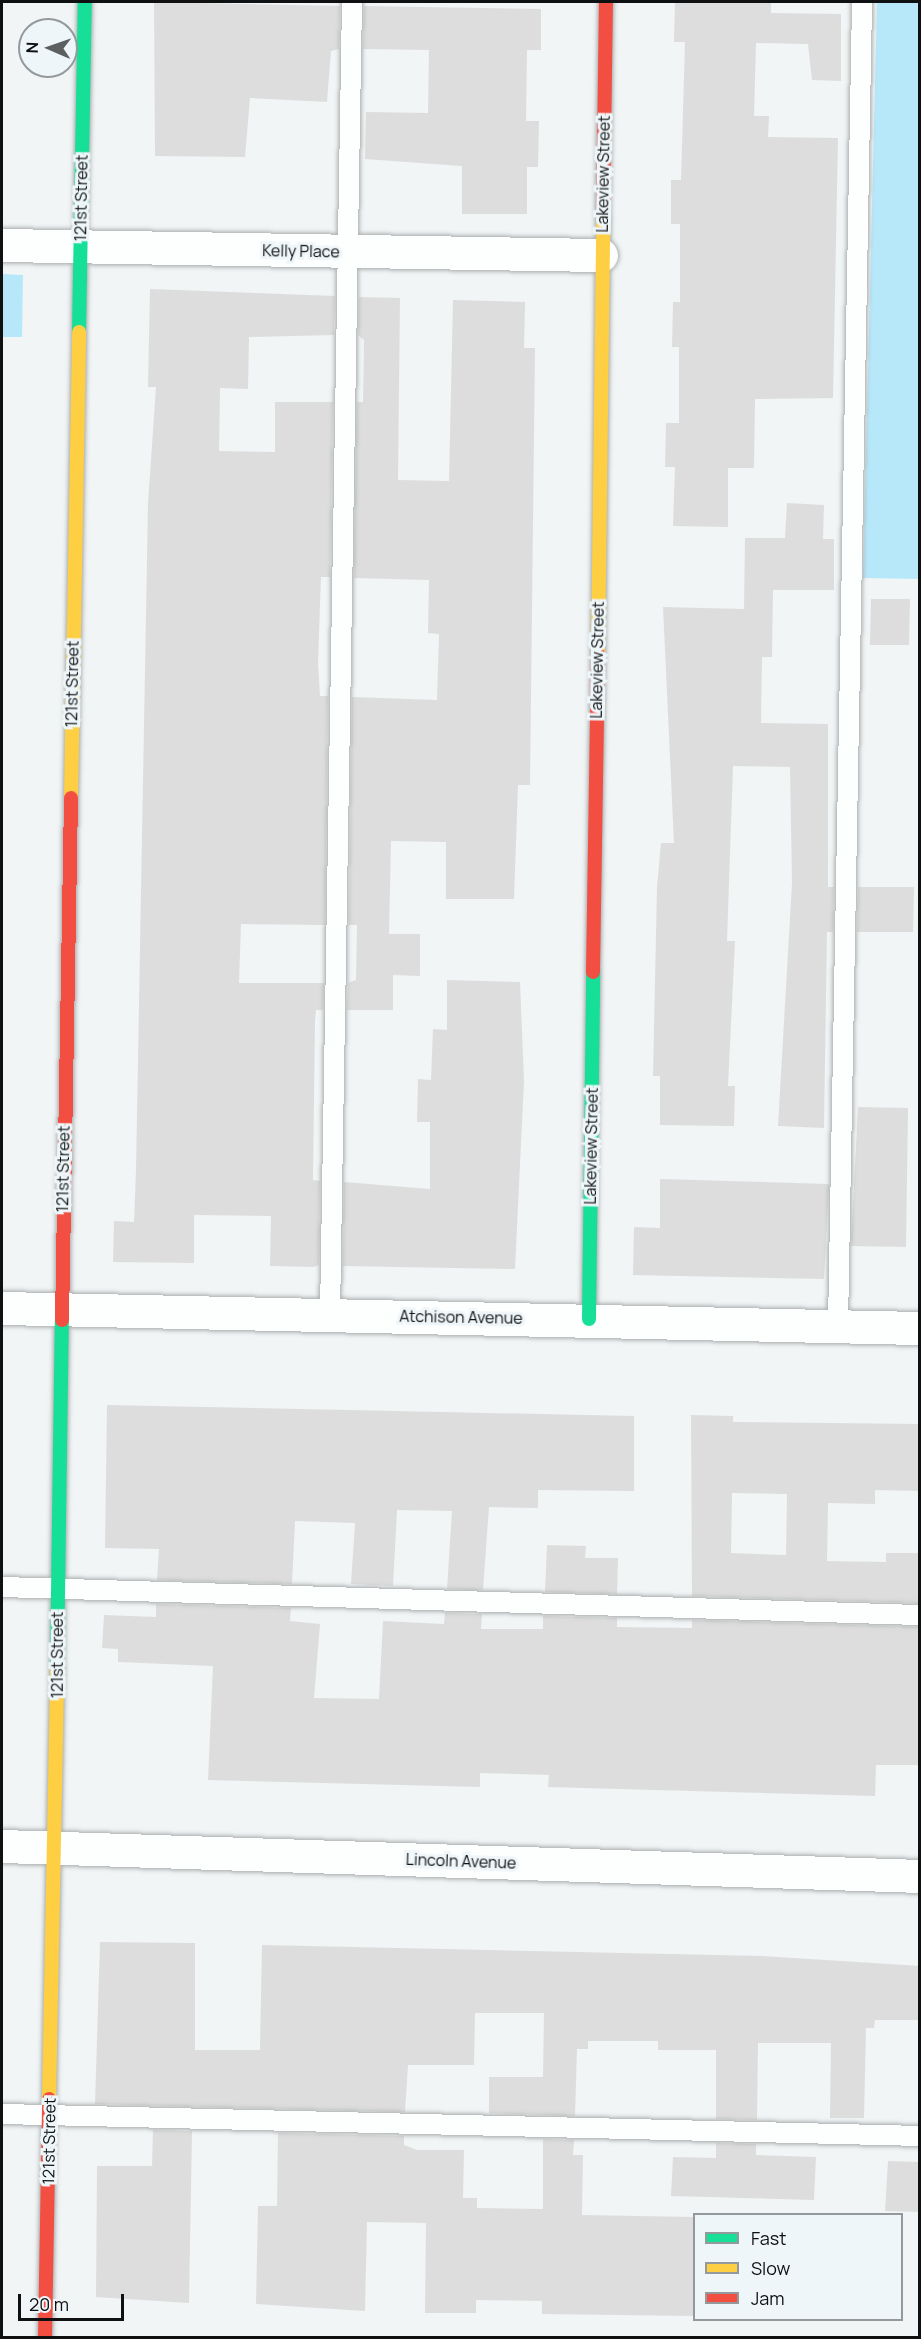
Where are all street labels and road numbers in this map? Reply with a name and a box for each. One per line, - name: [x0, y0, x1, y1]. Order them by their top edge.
- street label: Lakeview Street: [592, 115, 614, 233]
- street label: 121st Street: [71, 155, 91, 241]
- street label: Kelly Place: [262, 241, 340, 261]
- street label: Lakeview Street: [586, 601, 608, 719]
- street label: 121st Street: [62, 641, 82, 727]
- street label: Lakeview Street: [580, 1087, 602, 1205]
- street label: 121st Street: [53, 1126, 73, 1212]
- street label: Atchison Avenue: [399, 1306, 523, 1328]
- street label: 121st Street: [47, 1612, 67, 1698]
- street label: Lincoln Avenue: [405, 1849, 517, 1873]
- street label: 121st Street: [39, 2098, 59, 2184]

